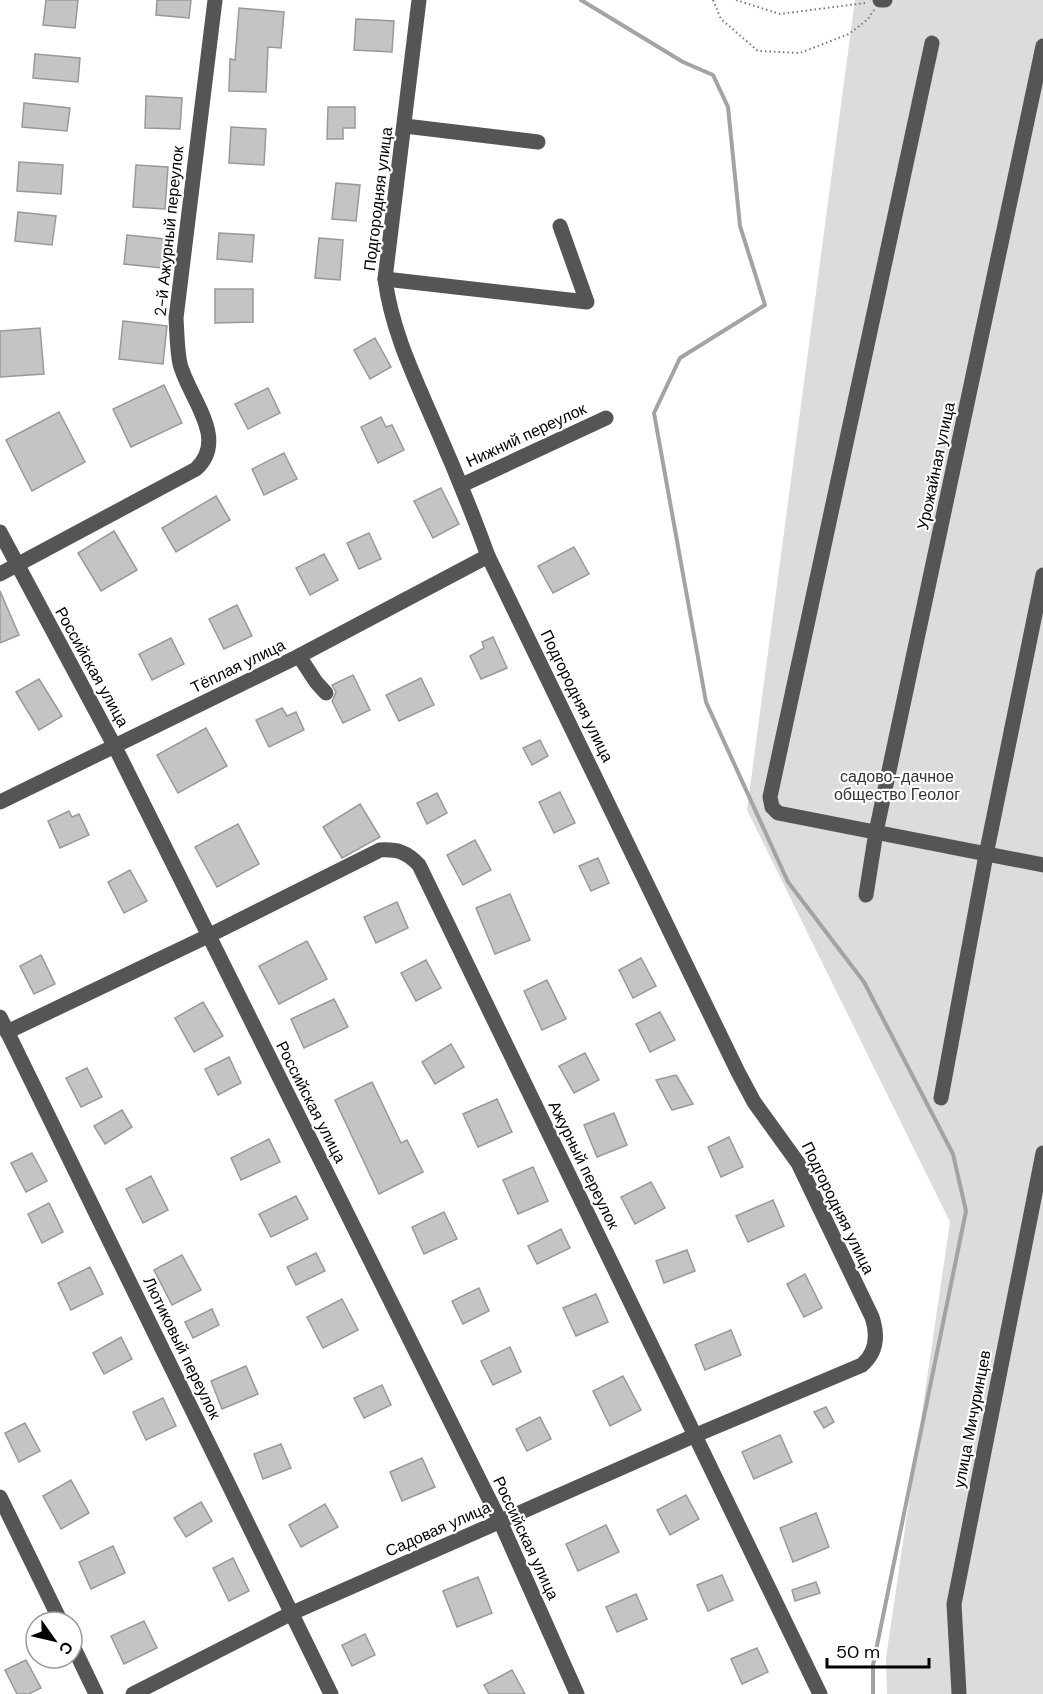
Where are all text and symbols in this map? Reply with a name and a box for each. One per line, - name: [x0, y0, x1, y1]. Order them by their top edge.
- street label: Подгородняя улица: [359, 126, 397, 272]
- street label: 2-й Ажурный переулок: [150, 144, 188, 317]
- street label: Нижний переулок: [462, 398, 590, 472]
- street label: Урожайная улица: [912, 400, 960, 532]
- street label: Российская улица: [50, 603, 134, 731]
- street label: Подгородняя улица: [536, 626, 618, 766]
- street label: Тёплая улица: [187, 634, 289, 698]
- park label: садово-дачное общество Геолог: [834, 766, 960, 805]
- street label: Российская улица: [271, 1038, 351, 1167]
- street label: Ажурный переулок: [544, 1097, 625, 1233]
- street label: Подгородняя улица: [797, 1138, 879, 1278]
- street label: Лютиковый переулок: [138, 1273, 226, 1424]
- street label: улица Мичуринцев: [948, 1348, 996, 1490]
- street label: Российская улица: [488, 1473, 564, 1603]
- street label: Садовая улица: [382, 1496, 494, 1562]
- north arrow: [24, 1610, 84, 1670]
- scale bar: [827, 1631, 929, 1669]
- text: С: [54, 1637, 78, 1659]
- text: 50 m: [836, 1640, 880, 1664]

